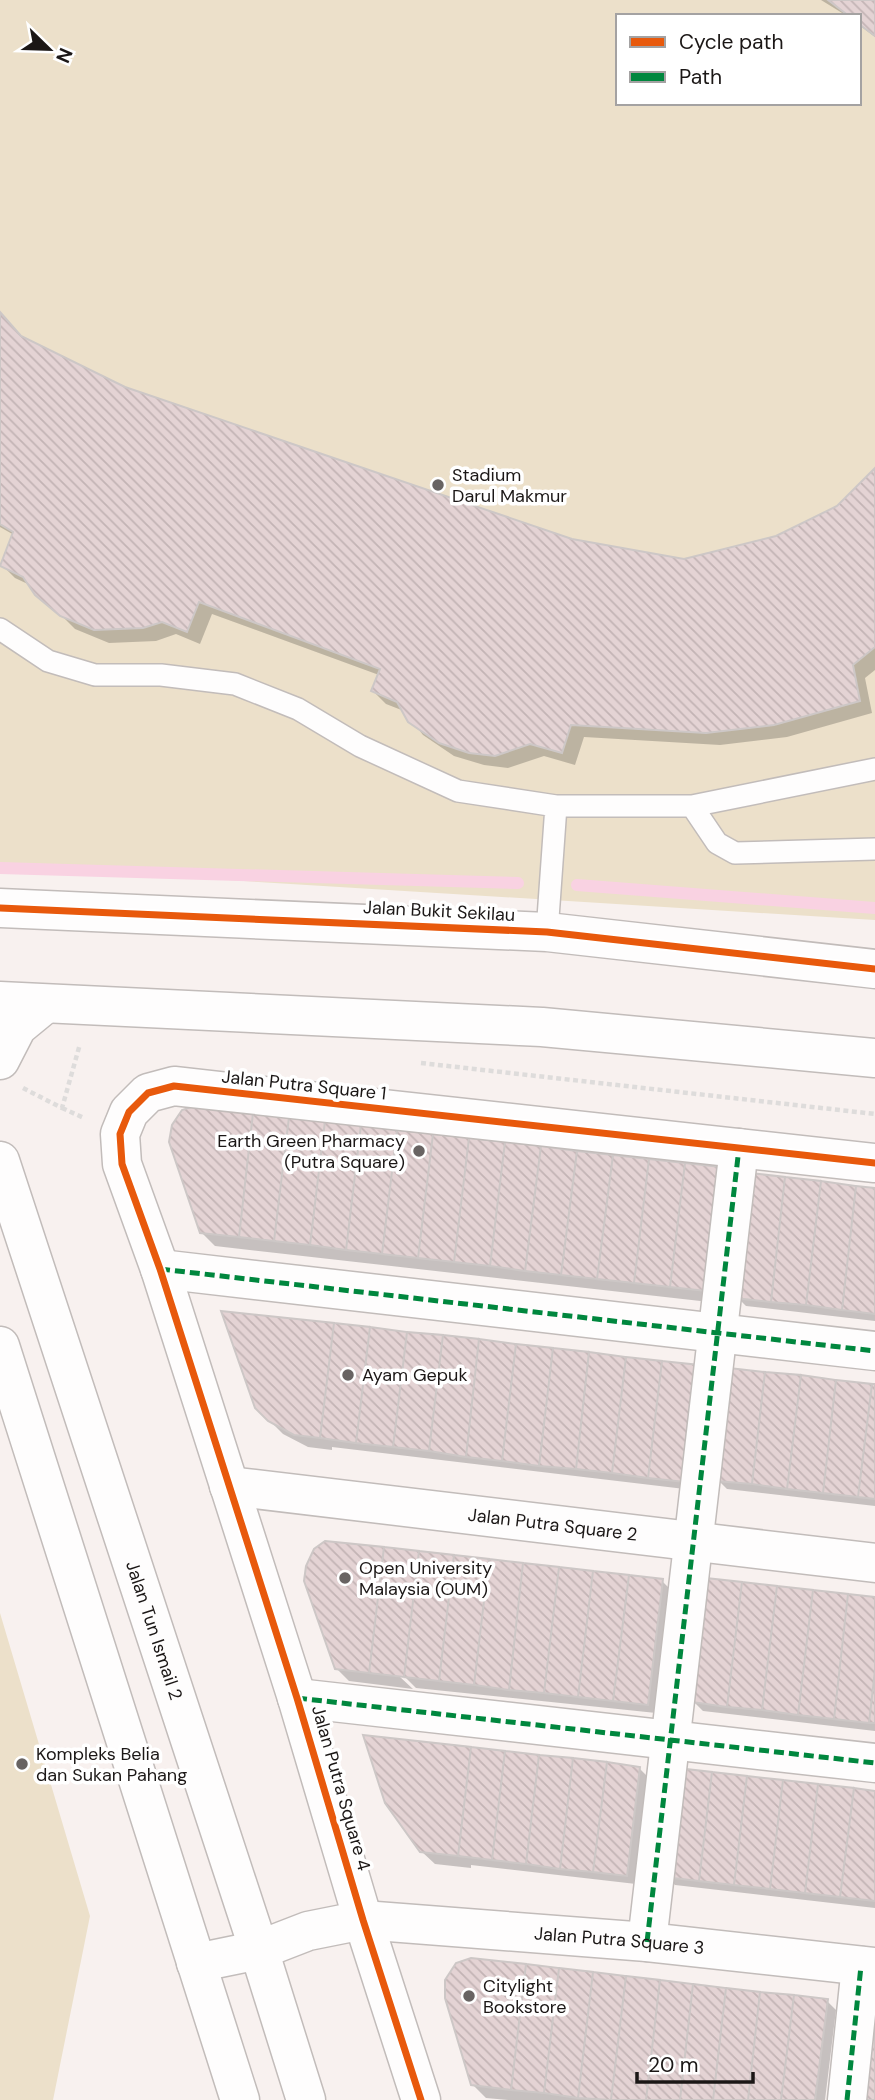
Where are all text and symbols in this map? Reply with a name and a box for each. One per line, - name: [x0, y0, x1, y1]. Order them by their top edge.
- north arrow: [14, 14, 84, 84]
- legend: [616, 14, 861, 105]
- text: Cycle path: [679, 28, 784, 56]
- text: N: [50, 44, 78, 67]
- text: Path: [679, 63, 722, 91]
- place label: Stadium Darul Makmur: [452, 463, 567, 508]
- marker: Stadium Darul Makmur: [430, 477, 446, 493]
- street label: Jalan Bukit Sekilau: [362, 895, 516, 927]
- street label: Jalan Putra Square 1: [220, 1064, 388, 1106]
- place label: Earth Green Pharmacy (Putra Square): [217, 1129, 405, 1174]
- marker: Earth Green Pharmacy (Putra Square): [411, 1143, 427, 1159]
- place label: Ayam Gepuk: [362, 1363, 467, 1387]
- marker: Ayam Gepuk: [340, 1367, 356, 1383]
- street label: Jalan Putra Square 2: [467, 1503, 639, 1547]
- place label: Open University Malaysia (OUM): [359, 1556, 492, 1601]
- street label: Jalan Tun Ismail 2: [120, 1558, 188, 1703]
- marker: Open University Malaysia (OUM): [337, 1570, 353, 1586]
- street label: Jalan Putra Square 4: [306, 1703, 376, 1874]
- place label: Kompleks Belia dan Sukan Pahang: [36, 1742, 187, 1787]
- marker: Kompleks Belia dan Sukan Pahang: [14, 1756, 30, 1772]
- street label: Jalan Putra Square 3: [533, 1921, 706, 1960]
- place label: Citylight Bookstore: [483, 1974, 566, 2019]
- marker: Citylight Bookstore: [461, 1988, 477, 2004]
- scale bar: [637, 2040, 752, 2084]
- text: 20 m: [648, 2051, 699, 2079]

